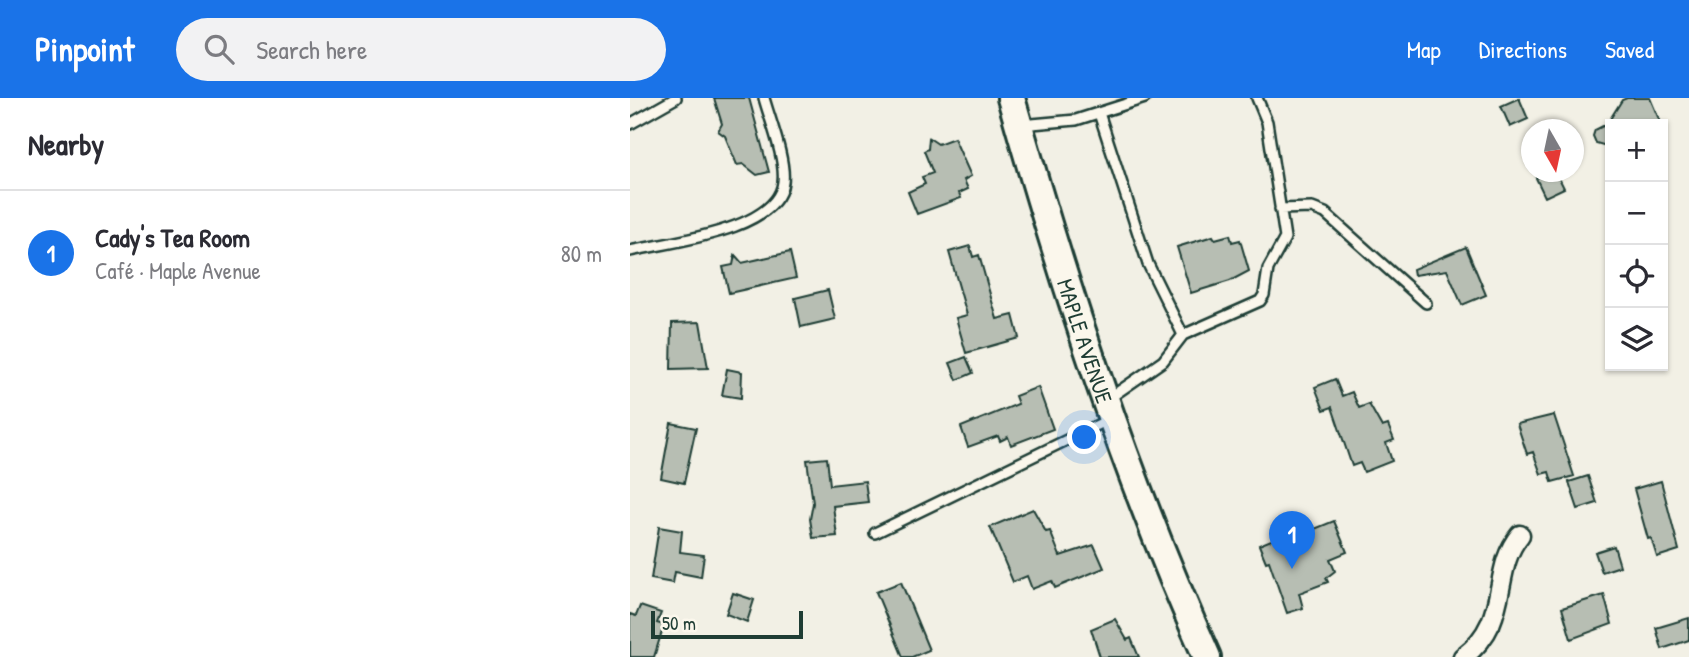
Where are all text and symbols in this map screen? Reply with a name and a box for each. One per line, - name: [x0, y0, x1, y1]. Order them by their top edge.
- search box: [176, 18, 666, 81]
- text: Pinpoint: [35, 27, 134, 71]
- icon: search: [200, 30, 238, 68]
- text: Search here: [256, 32, 367, 67]
- text: Map: [1407, 33, 1441, 65]
- text: Directions: [1479, 33, 1567, 65]
- text: Saved: [1605, 33, 1654, 65]
- north arrow: [1521, 119, 1584, 182]
- map controls: [1605, 119, 1668, 371]
- button: +: [1605, 119, 1668, 182]
- text: Nearby: [28, 124, 104, 164]
- button: −: [1605, 182, 1668, 245]
- text: Cady's Tea Room: [95, 220, 250, 255]
- text: 1: [47, 238, 55, 269]
- text: 80 m: [561, 238, 602, 269]
- button: locate: [1605, 245, 1668, 308]
- text: Café · Maple Avenue: [95, 255, 261, 286]
- street label: MAPLE AVENUE: [1050, 275, 1121, 407]
- button: layers: [1605, 308, 1668, 371]
- your location: [1067, 420, 1101, 454]
- pin: 1: [1269, 511, 1315, 569]
- scale bar: [651, 608, 803, 640]
- text: 50 m: [662, 610, 696, 636]

